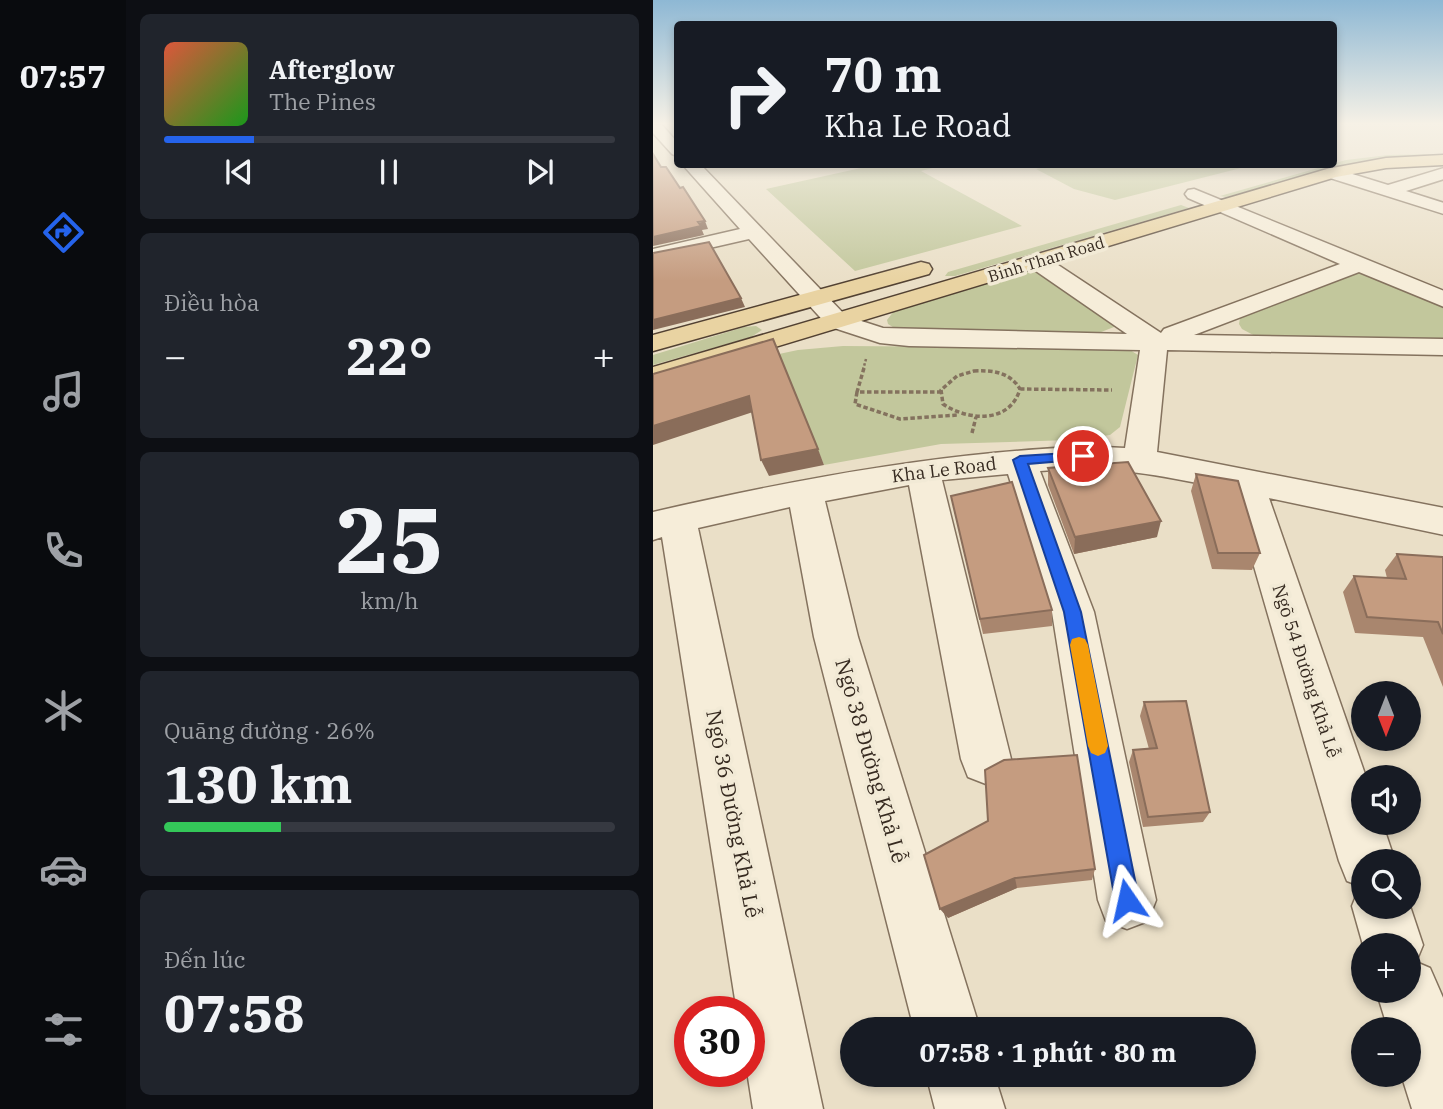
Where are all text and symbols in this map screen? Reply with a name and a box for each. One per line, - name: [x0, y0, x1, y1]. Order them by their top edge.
- text: 70 m: [824, 42, 942, 105]
- icon: right: [709, 49, 800, 140]
- text: Afterglow: [269, 52, 395, 86]
- text: 07:57: [20, 55, 106, 97]
- text: The Pines: [269, 86, 376, 116]
- text: Kha Le Road: [824, 104, 1011, 146]
- icon: previous: [220, 153, 258, 191]
- icon: pause: [370, 153, 408, 191]
- icon: next: [521, 153, 559, 191]
- icon: directions: [39, 208, 88, 257]
- street label: Binh Than Road: [985, 232, 1107, 286]
- text: Điều hòa: [164, 287, 260, 317]
- text: 22°: [346, 322, 433, 389]
- text: −: [164, 331, 187, 380]
- text: +: [592, 331, 615, 380]
- icon: music: [39, 367, 88, 416]
- pin: [1053, 426, 1113, 486]
- icon: arrive: [1064, 437, 1102, 475]
- street label: Kha Le Road: [890, 452, 998, 487]
- text: 25: [335, 480, 444, 598]
- icon: phone: [39, 526, 88, 575]
- street label: Ngõ 54 Đường Khả Lễ: [1268, 581, 1345, 761]
- text: km/h: [360, 585, 419, 615]
- street label: Ngõ 38 Đường Khả Lễ: [829, 655, 915, 866]
- north arrow: [1351, 681, 1421, 751]
- map controls: [1351, 681, 1421, 1087]
- icon: climate: [39, 686, 88, 735]
- street label: Ngõ 36 Đường Khả Lễ: [700, 707, 768, 920]
- text: Quãng đường · 26%: [164, 715, 375, 745]
- text: 130 km: [164, 750, 353, 817]
- button: sound: [1351, 765, 1421, 835]
- icon: car: [39, 845, 88, 894]
- button: search: [1351, 849, 1421, 919]
- position arrow: [1090, 863, 1164, 937]
- button: +: [1351, 933, 1421, 1003]
- text: Đến lúc: [164, 944, 246, 974]
- text: 07:58: [164, 979, 305, 1046]
- speed limit sign: 30: [674, 996, 765, 1087]
- icon: filters: [39, 1005, 88, 1054]
- button: −: [1351, 1017, 1421, 1087]
- text: 07:58 · 1 phút · 80 m: [920, 1035, 1176, 1069]

